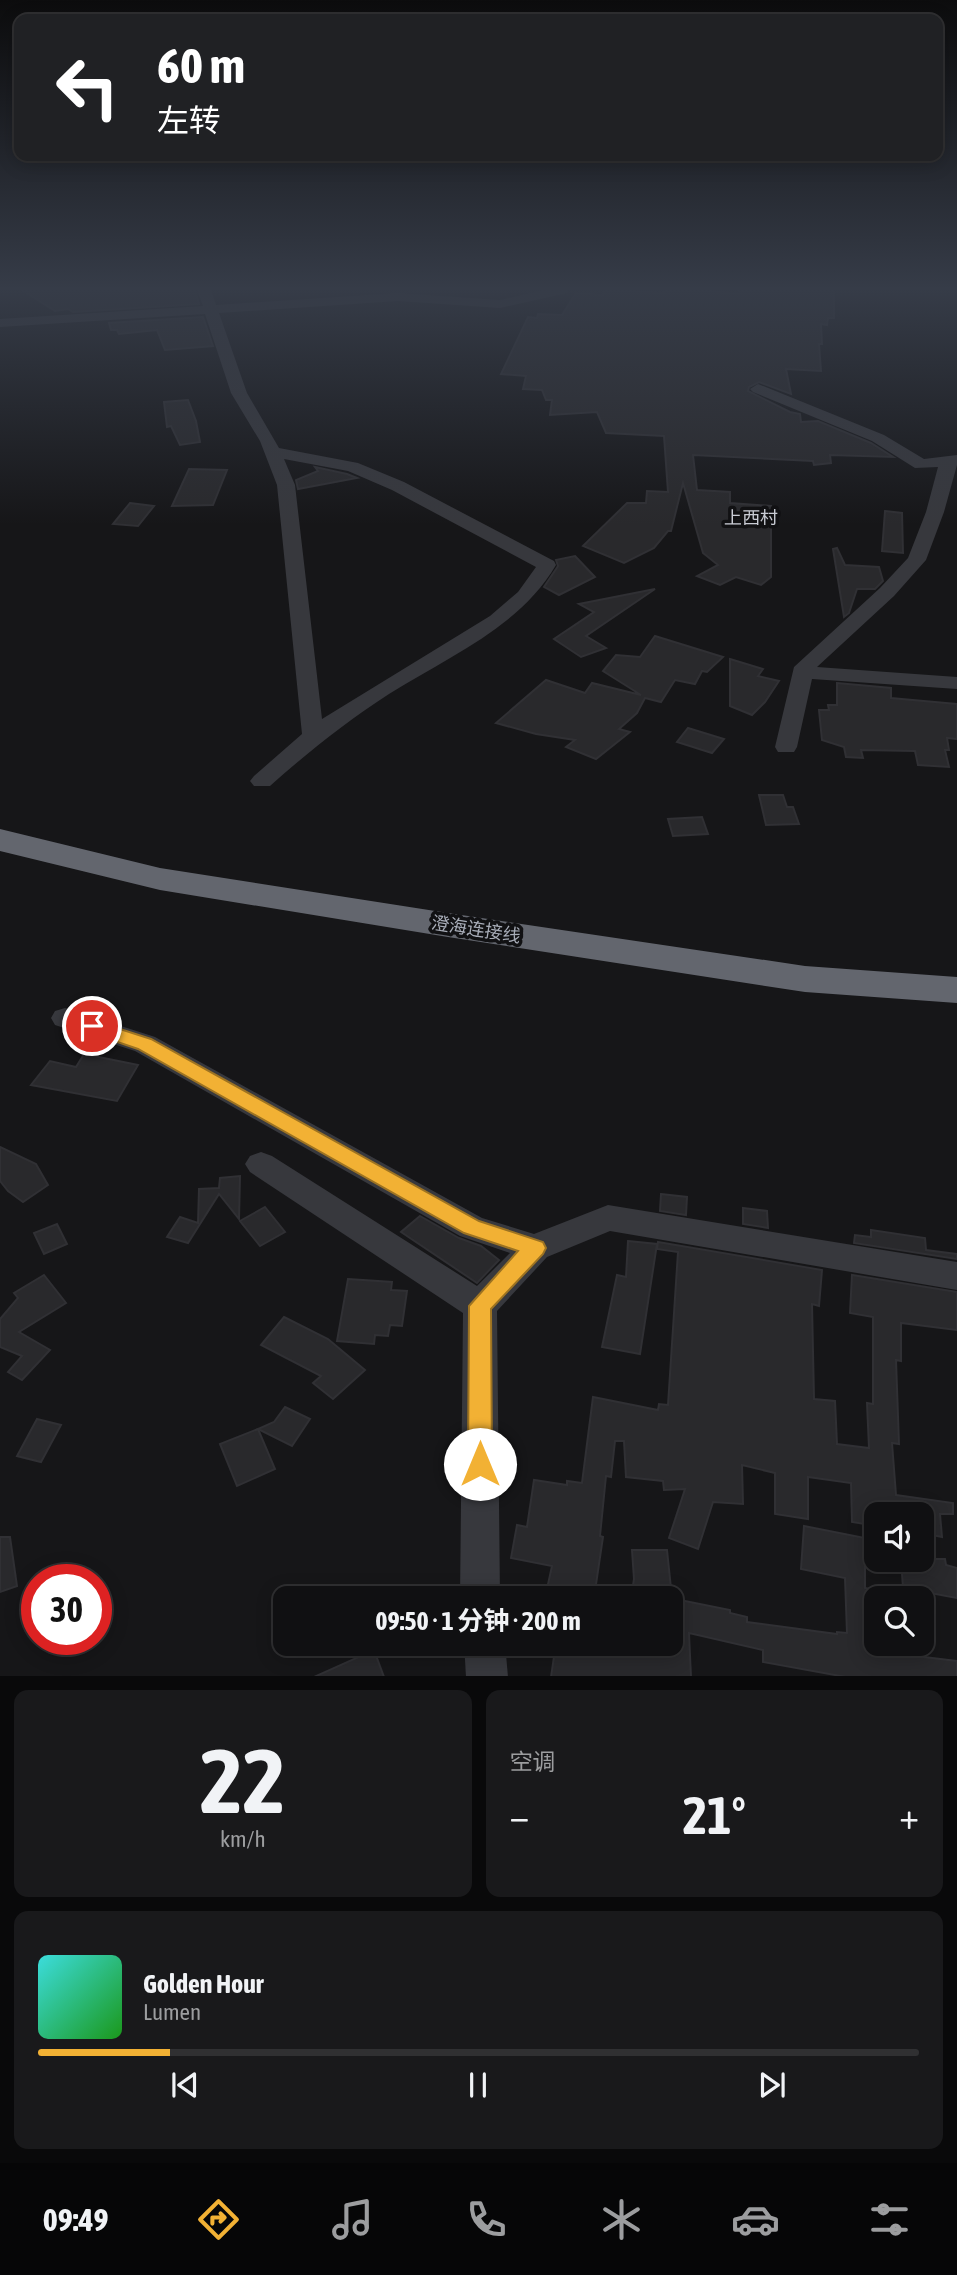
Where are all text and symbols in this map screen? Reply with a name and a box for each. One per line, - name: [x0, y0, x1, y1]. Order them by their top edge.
- text: 60 m: [157, 37, 245, 93]
- icon: left: [42, 42, 133, 133]
- text: 左转: [157, 102, 221, 139]
- district label: 上西村: [724, 507, 778, 528]
- street label: 澄海连接线: [430, 912, 522, 946]
- pin: [62, 996, 122, 1056]
- icon: arrive: [73, 1007, 111, 1045]
- position arrow: [443, 1427, 517, 1501]
- map controls: [864, 1502, 934, 1656]
- button: sound: [864, 1502, 934, 1572]
- speed limit sign: 30: [21, 1564, 112, 1655]
- button: search: [864, 1586, 934, 1656]
- text: 09:50 · 1 分钟 · 200 m: [375, 1606, 581, 1636]
- text: 22: [200, 1728, 286, 1832]
- text: 空调: [510, 1749, 556, 1775]
- text: 21°: [683, 1785, 746, 1845]
- text: −: [510, 1794, 529, 1837]
- text: +: [899, 1794, 919, 1837]
- text: km/h: [220, 1826, 266, 1852]
- text: Golden Hour: [143, 1969, 263, 1999]
- text: Lumen: [143, 1999, 201, 2025]
- icon: previous: [166, 2066, 204, 2104]
- icon: pause: [459, 2066, 497, 2104]
- icon: next: [753, 2066, 791, 2104]
- icon: directions: [194, 2195, 243, 2244]
- icon: music: [328, 2195, 377, 2244]
- icon: phone: [462, 2195, 511, 2244]
- icon: climate: [597, 2195, 646, 2244]
- icon: car: [731, 2195, 780, 2244]
- icon: filters: [865, 2195, 914, 2244]
- text: 09:49: [43, 2201, 109, 2238]

